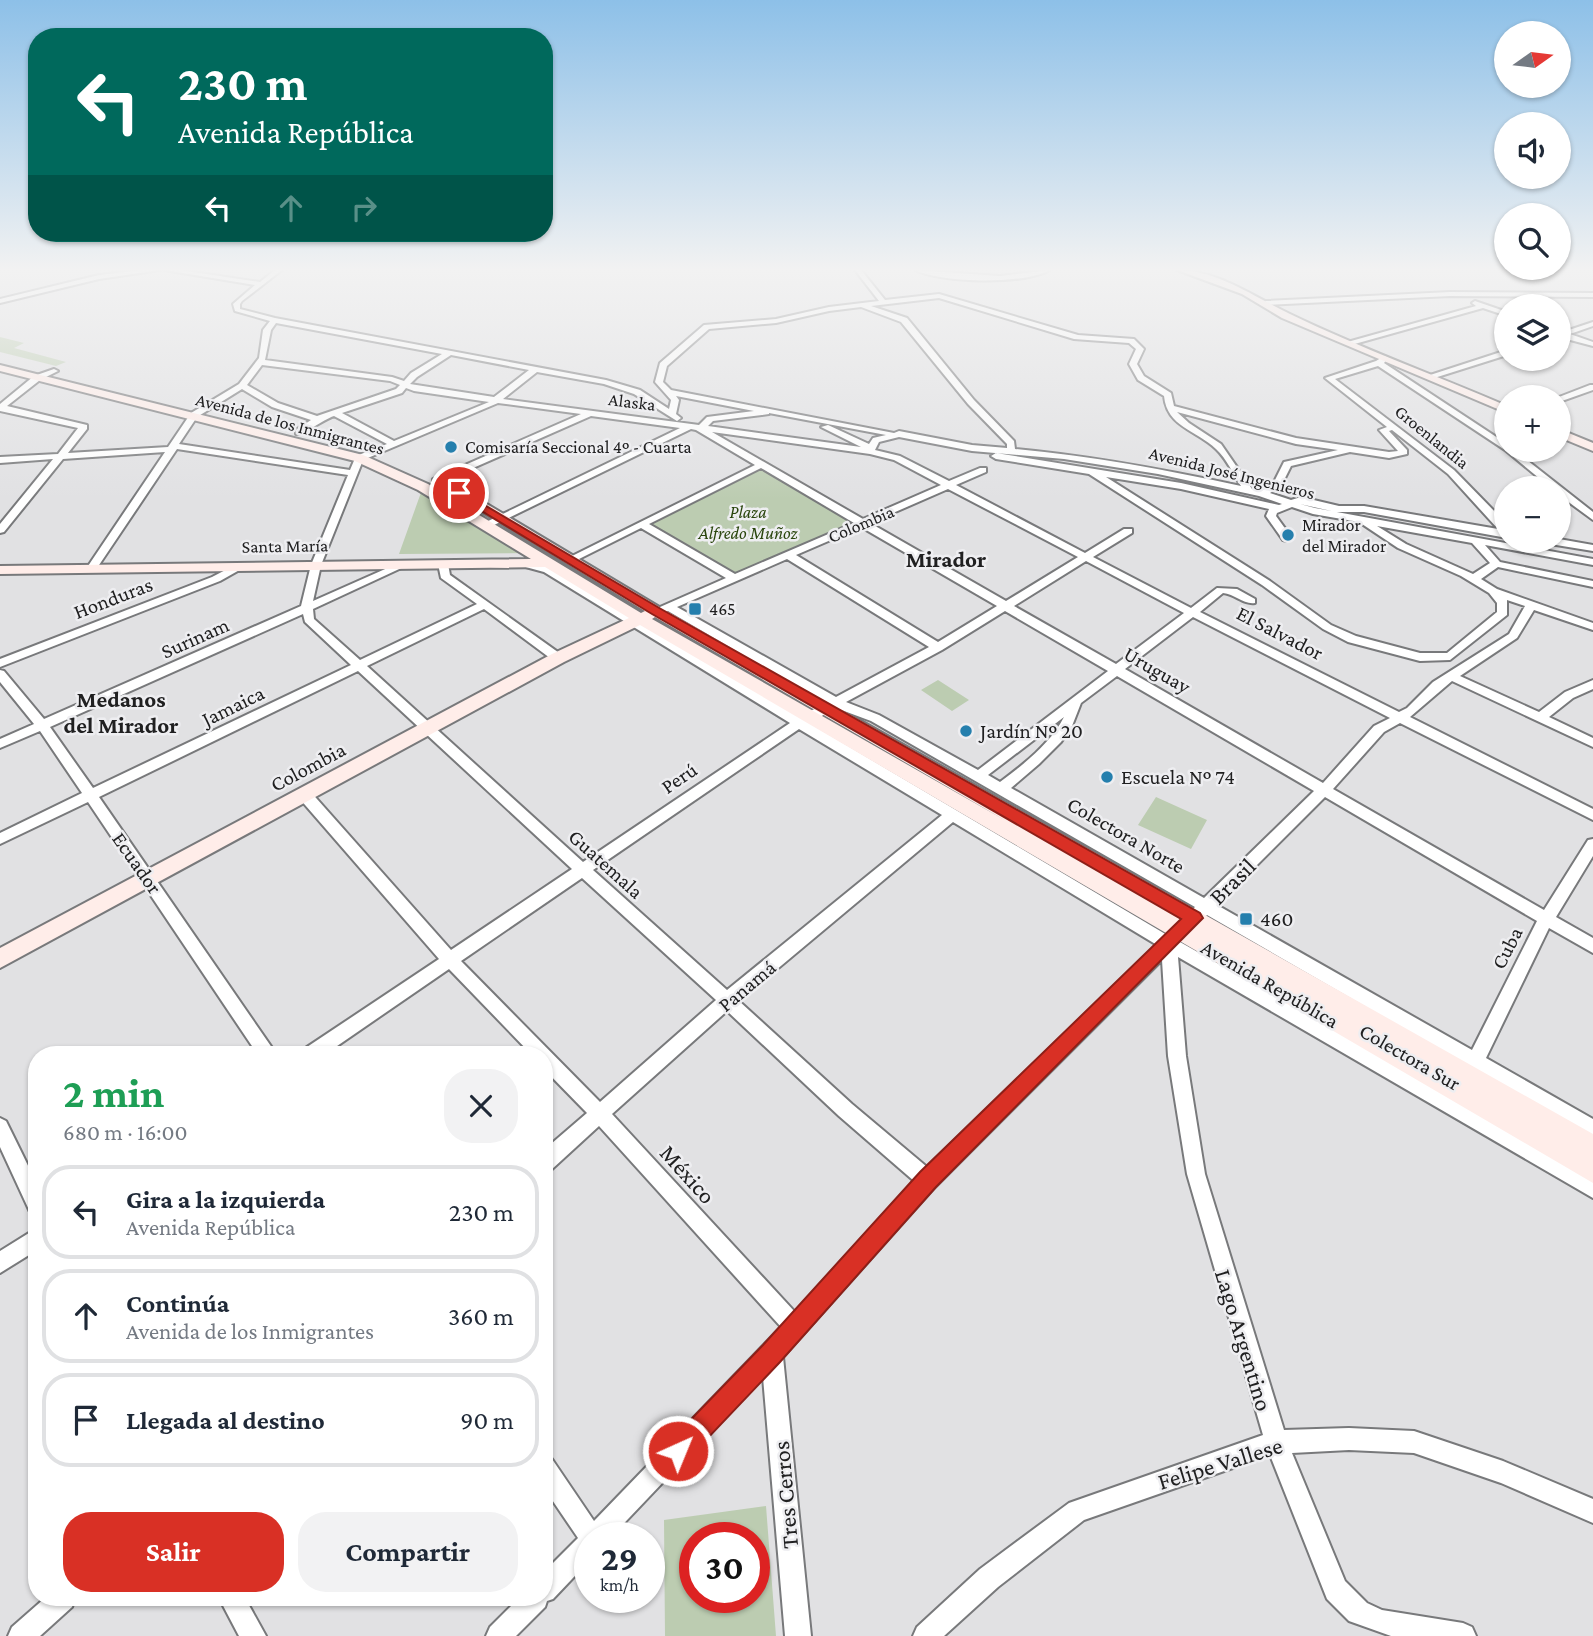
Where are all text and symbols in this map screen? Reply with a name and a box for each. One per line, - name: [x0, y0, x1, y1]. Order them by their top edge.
- north arrow: [1494, 21, 1572, 98]
- map controls: [1494, 21, 1571, 553]
- icon: left: [63, 56, 154, 147]
- text: 230 m: [178, 56, 308, 111]
- button: sound: [1494, 112, 1571, 189]
- text: Avenida República: [178, 114, 414, 150]
- icon: left: [199, 189, 237, 227]
- icon: ahead: [272, 189, 310, 227]
- icon: right: [345, 189, 383, 227]
- button: search: [1494, 203, 1571, 280]
- button: layers: [1494, 294, 1571, 371]
- button: +: [1494, 385, 1571, 462]
- street label: Avenida de los Inmigrantes: [194, 389, 386, 459]
- street label: Alaska: [607, 389, 657, 415]
- street label: Groenlandia: [1391, 401, 1473, 473]
- place label: Comisaría Seccional 4º - Cuarta: [465, 437, 692, 457]
- marker: Comisaría Seccional 4º - Cuarta: [443, 439, 459, 455]
- street label: Avenida José Ingenieros: [1147, 443, 1317, 503]
- pin: [429, 463, 489, 523]
- icon: arrive: [440, 474, 478, 512]
- button: −: [1494, 476, 1571, 553]
- street label: Colombia: [825, 501, 897, 547]
- park label: Plaza Alfredo Muñoz: [697, 502, 798, 543]
- place label: Mirador del Mirador: [1302, 515, 1387, 556]
- marker: Mirador del Mirador: [1280, 527, 1296, 543]
- street label: Santa María: [241, 535, 329, 557]
- district label: Mirador: [906, 546, 986, 572]
- street label: Honduras: [70, 572, 156, 624]
- place label: 465: [709, 599, 736, 619]
- marker: 465: [687, 601, 703, 617]
- street label: El Salvador: [1233, 601, 1328, 665]
- street label: Surinam: [157, 612, 233, 664]
- street label: Uruguay: [1119, 641, 1195, 699]
- street label: Jamaica: [196, 681, 268, 732]
- district label: Medanos del Mirador: [64, 686, 178, 738]
- place label: Jardín Nº 20: [978, 719, 1083, 743]
- marker: Jardín Nº 20: [958, 723, 974, 739]
- street label: Colombia: [266, 737, 350, 797]
- street label: Perú: [657, 757, 701, 799]
- place label: Escuela Nº 74: [1121, 765, 1235, 789]
- marker: Escuela Nº 74: [1099, 769, 1115, 785]
- street label: Colectora Norte: [1063, 792, 1189, 878]
- street label: Guatemala: [564, 824, 648, 904]
- street label: Ecuador: [107, 827, 167, 899]
- street label: Brasil: [1203, 852, 1261, 910]
- place label: 460: [1260, 907, 1293, 931]
- marker: 460: [1238, 911, 1254, 927]
- street label: Cuba: [1486, 923, 1528, 973]
- street label: Avenida República: [1197, 935, 1343, 1033]
- street label: Panamá: [713, 955, 781, 1017]
- street label: Colectora Sur: [1355, 1018, 1465, 1096]
- text: 2 min: [63, 1069, 164, 1116]
- button: close: [444, 1069, 518, 1143]
- text: 680 m · 16:00: [63, 1119, 188, 1145]
- street label: México: [655, 1139, 721, 1209]
- text: Gira a la izquierda: [126, 1185, 325, 1214]
- icon: left: [67, 1193, 105, 1231]
- text: 230 m: [449, 1198, 514, 1227]
- text: Avenida República: [126, 1214, 295, 1240]
- street label: Lago Argentino: [1210, 1266, 1278, 1414]
- text: Continúa: [126, 1289, 229, 1318]
- icon: ahead: [67, 1297, 105, 1335]
- text: 360 m: [448, 1302, 514, 1331]
- text: Avenida de los Inmigrantes: [126, 1318, 374, 1344]
- icon: arrive: [67, 1401, 105, 1439]
- text: Llegada al destino: [126, 1406, 325, 1435]
- text: 90 m: [460, 1406, 514, 1435]
- position arrow: [641, 1414, 715, 1488]
- street label: Felipe Vallese: [1154, 1431, 1286, 1495]
- street label: Tres Cerros: [767, 1440, 803, 1550]
- button: Salir: [63, 1512, 284, 1592]
- button: Compartir: [298, 1512, 518, 1592]
- speed limit sign: 30: [679, 1522, 770, 1613]
- text: 29: [601, 1539, 638, 1578]
- text: km/h: [600, 1575, 639, 1595]

